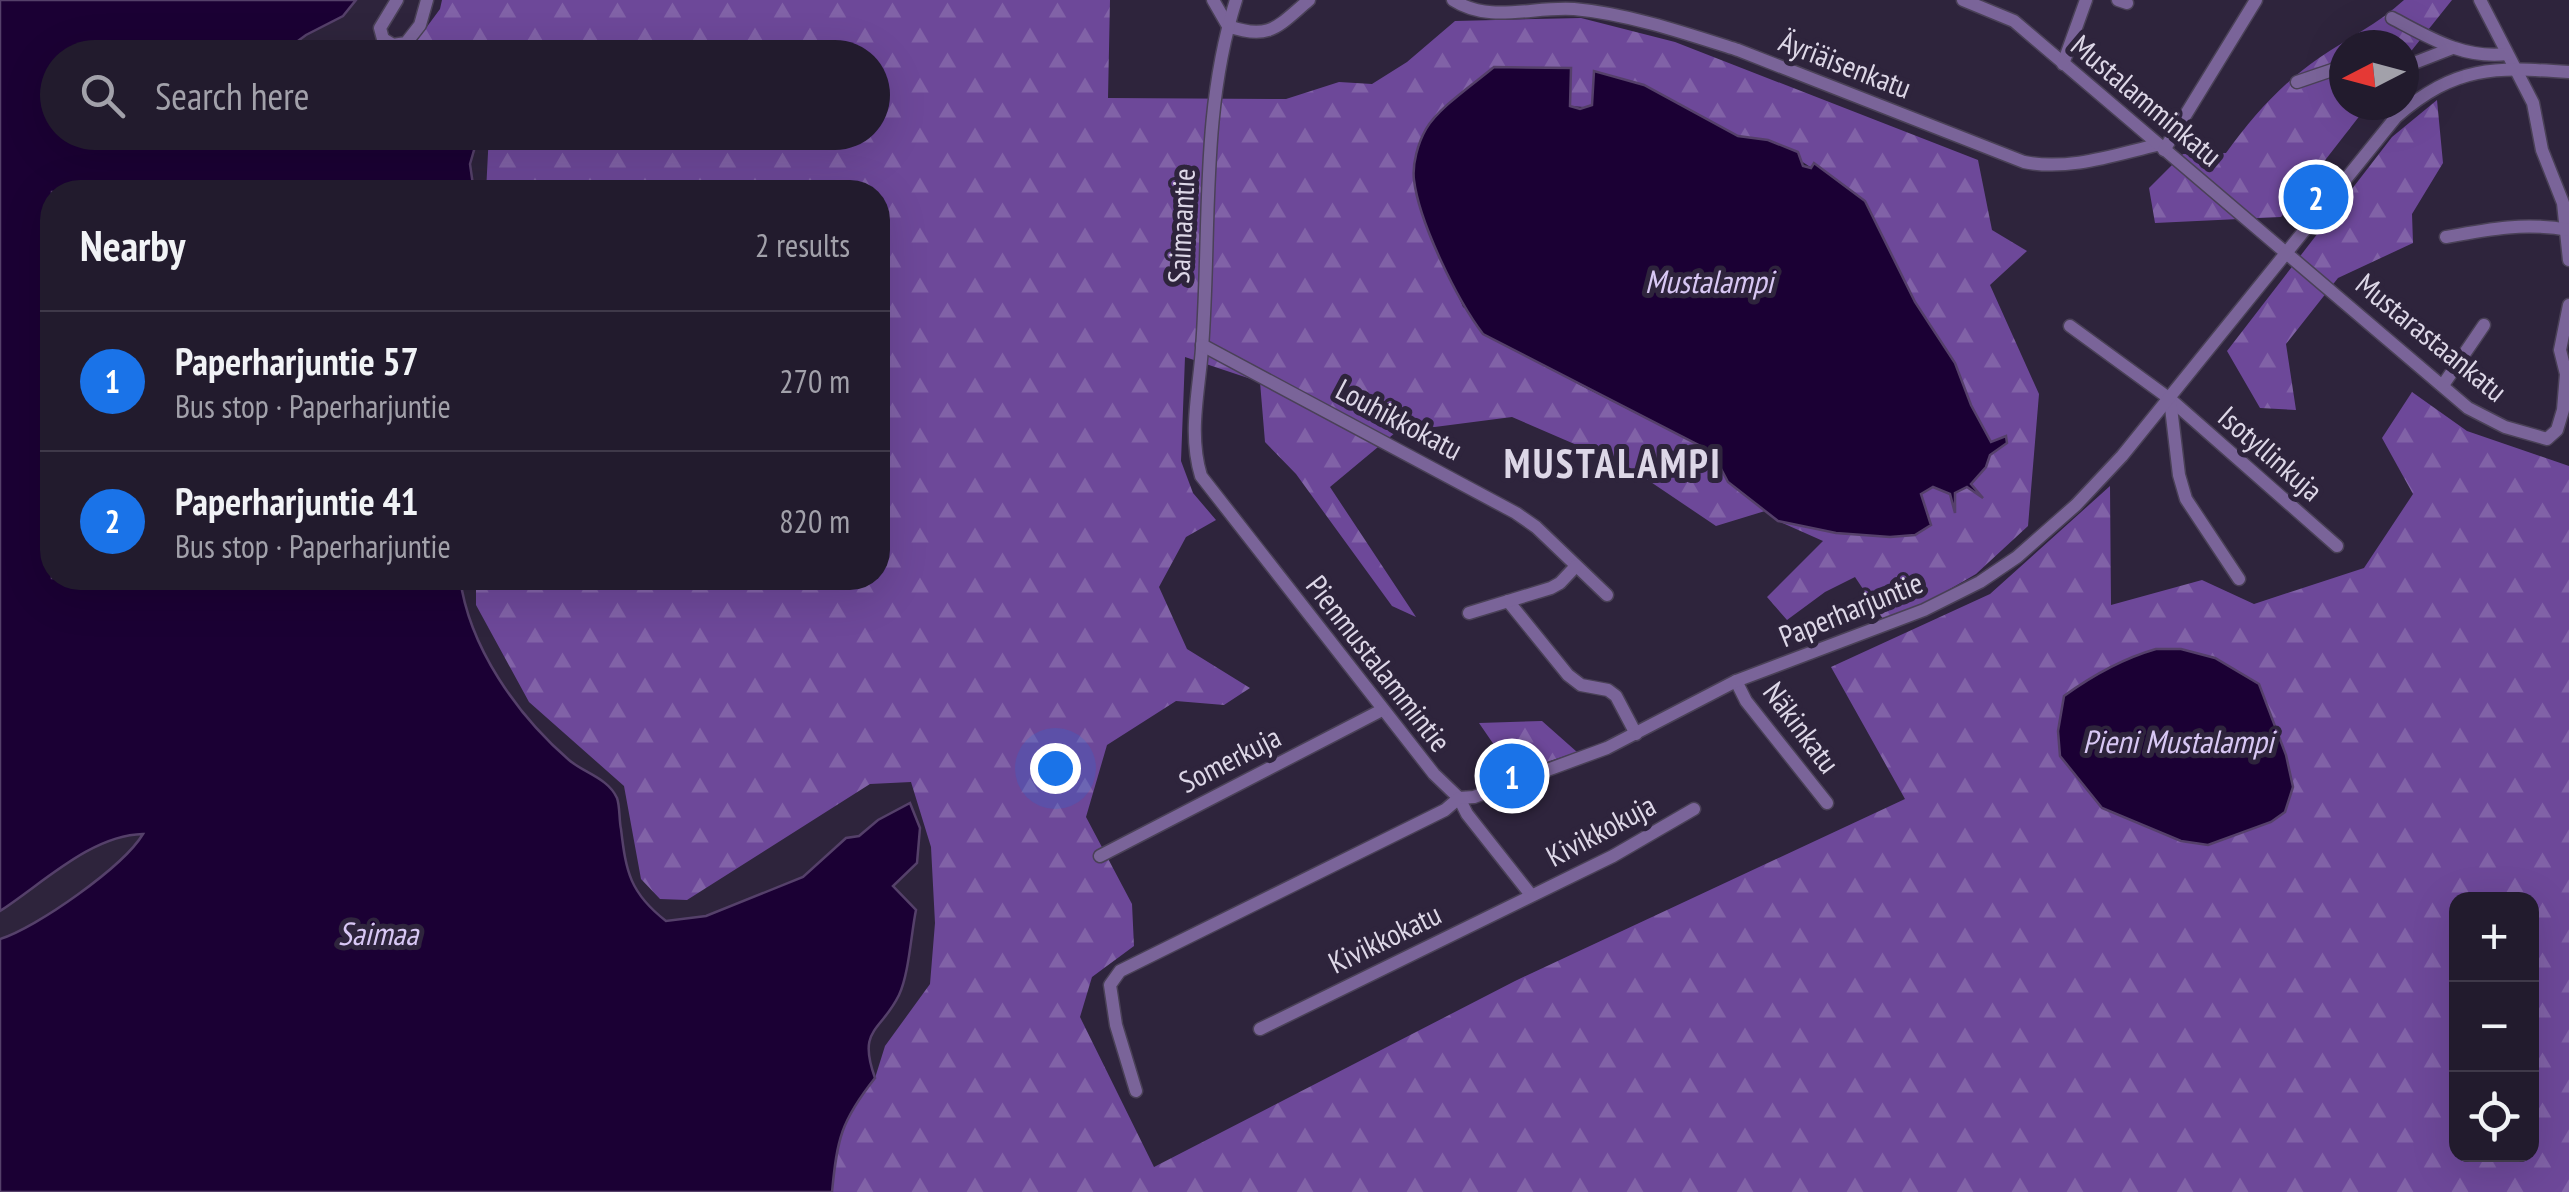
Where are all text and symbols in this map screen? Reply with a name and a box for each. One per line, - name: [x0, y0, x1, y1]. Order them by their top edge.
- street label: Äyriäisenkatu: [1774, 21, 1917, 107]
- street label: Mustalamminkatu: [2064, 25, 2230, 174]
- north arrow: [2329, 30, 2419, 120]
- search box: [40, 40, 890, 150]
- icon: search: [75, 68, 130, 123]
- text: Search here: [155, 71, 309, 120]
- pin: 2: [2284, 160, 2348, 234]
- street label: Saimaantie: [1158, 167, 1203, 284]
- text: Nearby: [80, 218, 185, 273]
- text: 2 results: [755, 224, 850, 266]
- water label: Mustalampi: [1645, 260, 1777, 302]
- street label: Mustarastaankatu: [2348, 264, 2515, 410]
- text: Paperharjuntie 57: [175, 336, 419, 385]
- text: 1: [105, 360, 120, 402]
- text: 270 m: [779, 360, 850, 402]
- street label: Louhikkokatu: [1330, 369, 1470, 468]
- text: Bus stop · Paperharjuntie: [175, 385, 451, 427]
- street label: Isotyllinkuja: [2211, 397, 2331, 509]
- district label: MUSTALAMPI: [1504, 437, 1722, 489]
- text: Paperharjuntie 41: [175, 476, 419, 525]
- text: 2: [105, 500, 120, 542]
- text: 820 m: [779, 500, 850, 542]
- text: Bus stop · Paperharjuntie: [175, 525, 451, 567]
- street label: Paperharjuntie: [1773, 562, 1928, 655]
- street label: Pienmustalammintie: [1298, 567, 1460, 759]
- street label: Näkinkatu: [1755, 674, 1849, 781]
- street label: Somerkuja: [1172, 717, 1287, 801]
- water label: Pieni Mustalampi: [2082, 720, 2278, 762]
- pin: 1: [1480, 738, 1544, 814]
- your location: [1030, 743, 1081, 794]
- street label: Kivikkokuja: [1539, 785, 1662, 875]
- map controls: [2449, 892, 2539, 1162]
- button: +: [2449, 892, 2539, 982]
- street label: Kivikkokatu: [1322, 894, 1447, 982]
- water label: Saimaa: [338, 912, 420, 954]
- button: −: [2449, 982, 2539, 1072]
- button: locate: [2449, 1072, 2539, 1162]

